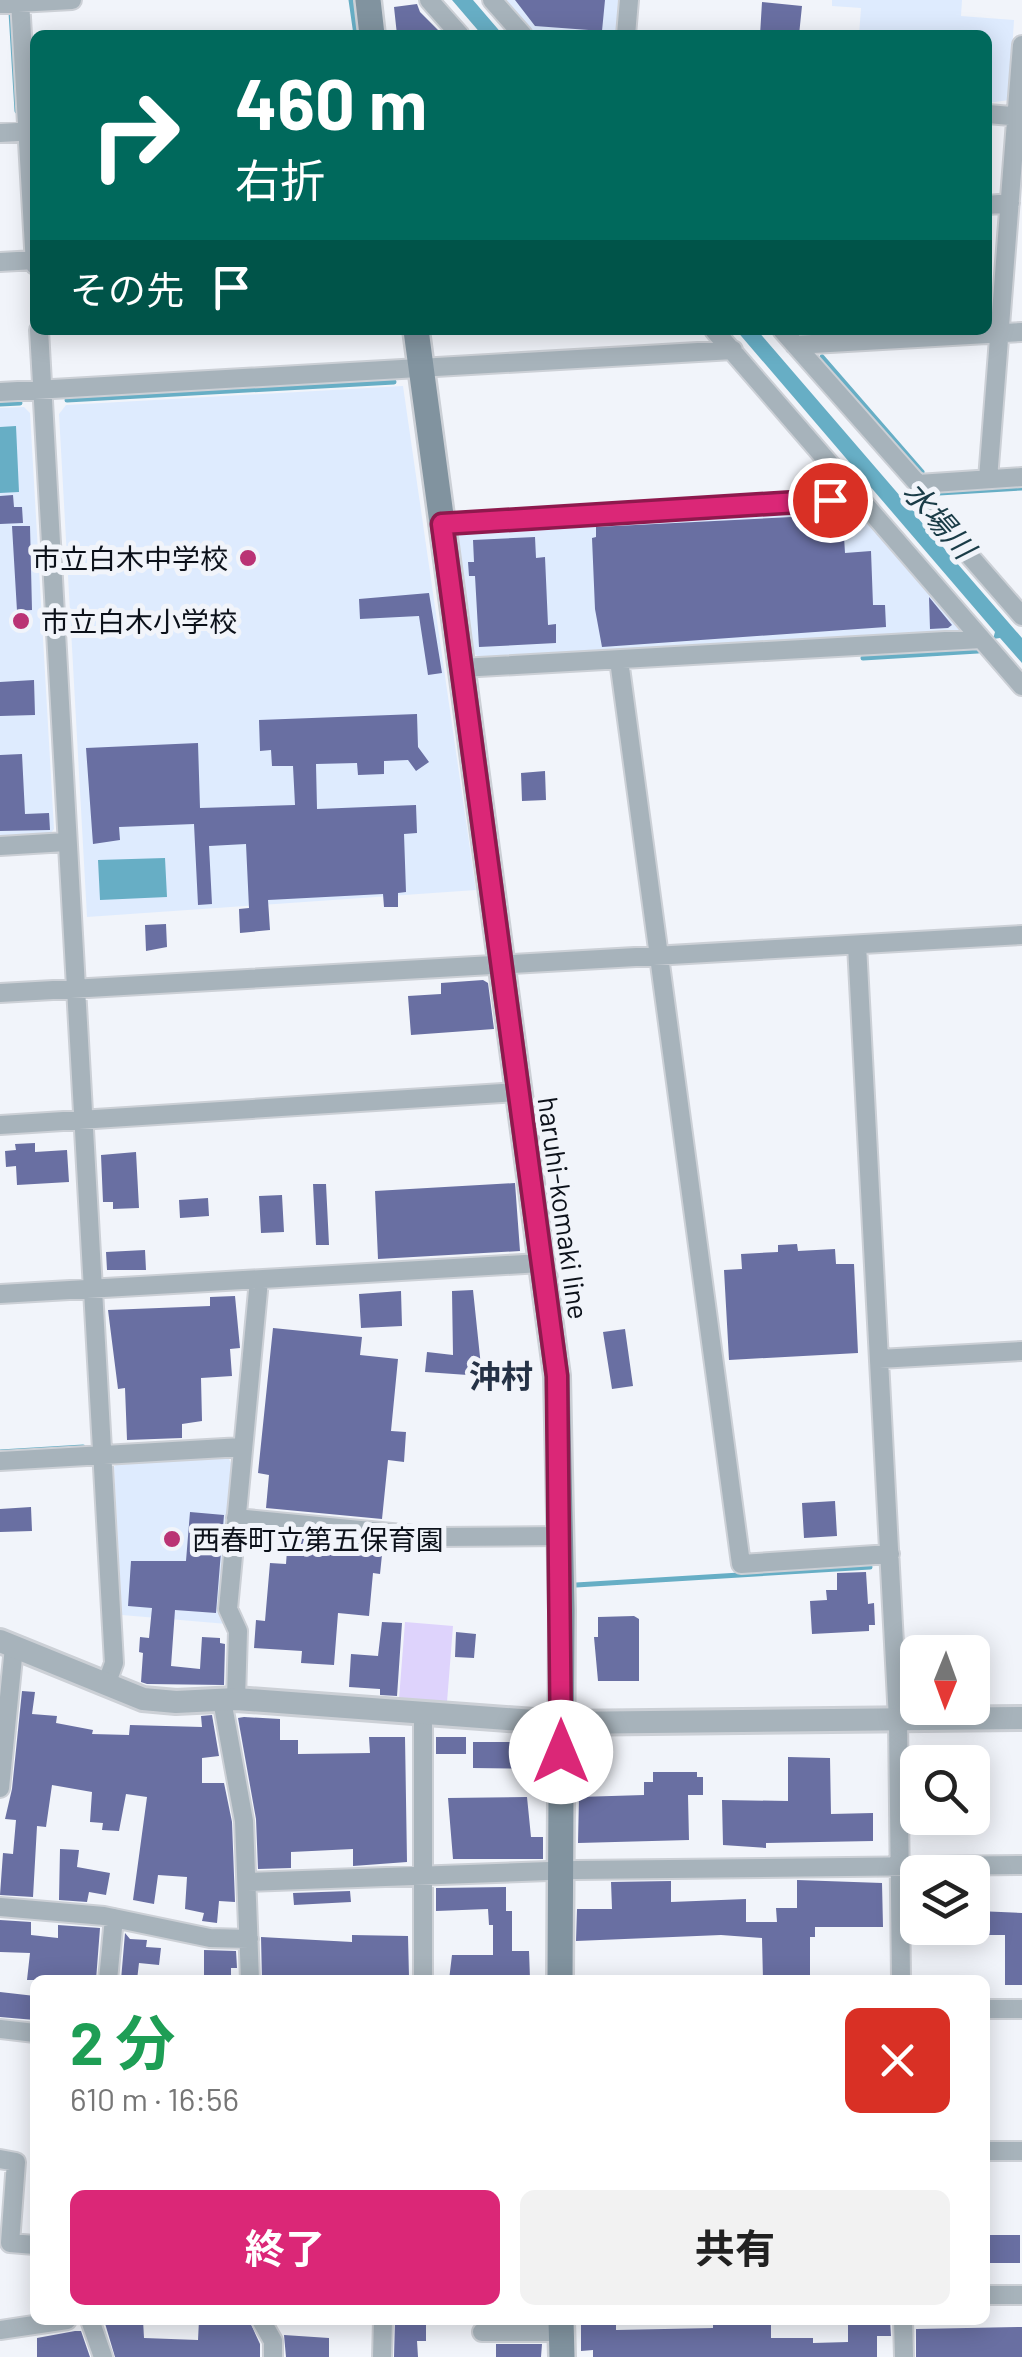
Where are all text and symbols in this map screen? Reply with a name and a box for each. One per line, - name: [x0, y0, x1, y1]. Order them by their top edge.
- text: 460 m: [235, 60, 427, 144]
- icon: right: [70, 70, 200, 200]
- text: 右折: [235, 152, 325, 206]
- icon: arrive: [204, 260, 259, 315]
- text: その先: [70, 266, 184, 312]
- pin: [788, 458, 873, 543]
- icon: arrive: [803, 473, 858, 528]
- water label: 水場川: [897, 473, 985, 567]
- place label: 市立白木中学校: [32, 541, 228, 575]
- marker: 市立白木中学校: [237, 547, 259, 569]
- place label: 市立白木小学校: [41, 604, 237, 638]
- marker: 市立白木小学校: [10, 610, 32, 632]
- street label: haruhi-komaki line: [532, 1095, 596, 1321]
- district label: 沖村: [469, 1356, 533, 1394]
- place label: 西春町立第五保育園: [192, 1522, 444, 1556]
- marker: 西春町立第五保育園: [161, 1528, 183, 1550]
- north arrow: [900, 1635, 990, 1725]
- map controls: [900, 1635, 990, 1945]
- position arrow: [509, 1700, 613, 1804]
- button: search: [900, 1745, 990, 1835]
- button: layers: [900, 1855, 990, 1945]
- text: 2 分: [70, 2005, 176, 2077]
- button: close: [845, 2008, 950, 2113]
- text: 610 m · 16:56: [70, 2079, 239, 2117]
- button: 終了: [70, 2190, 500, 2305]
- button: 共有: [520, 2190, 950, 2305]

